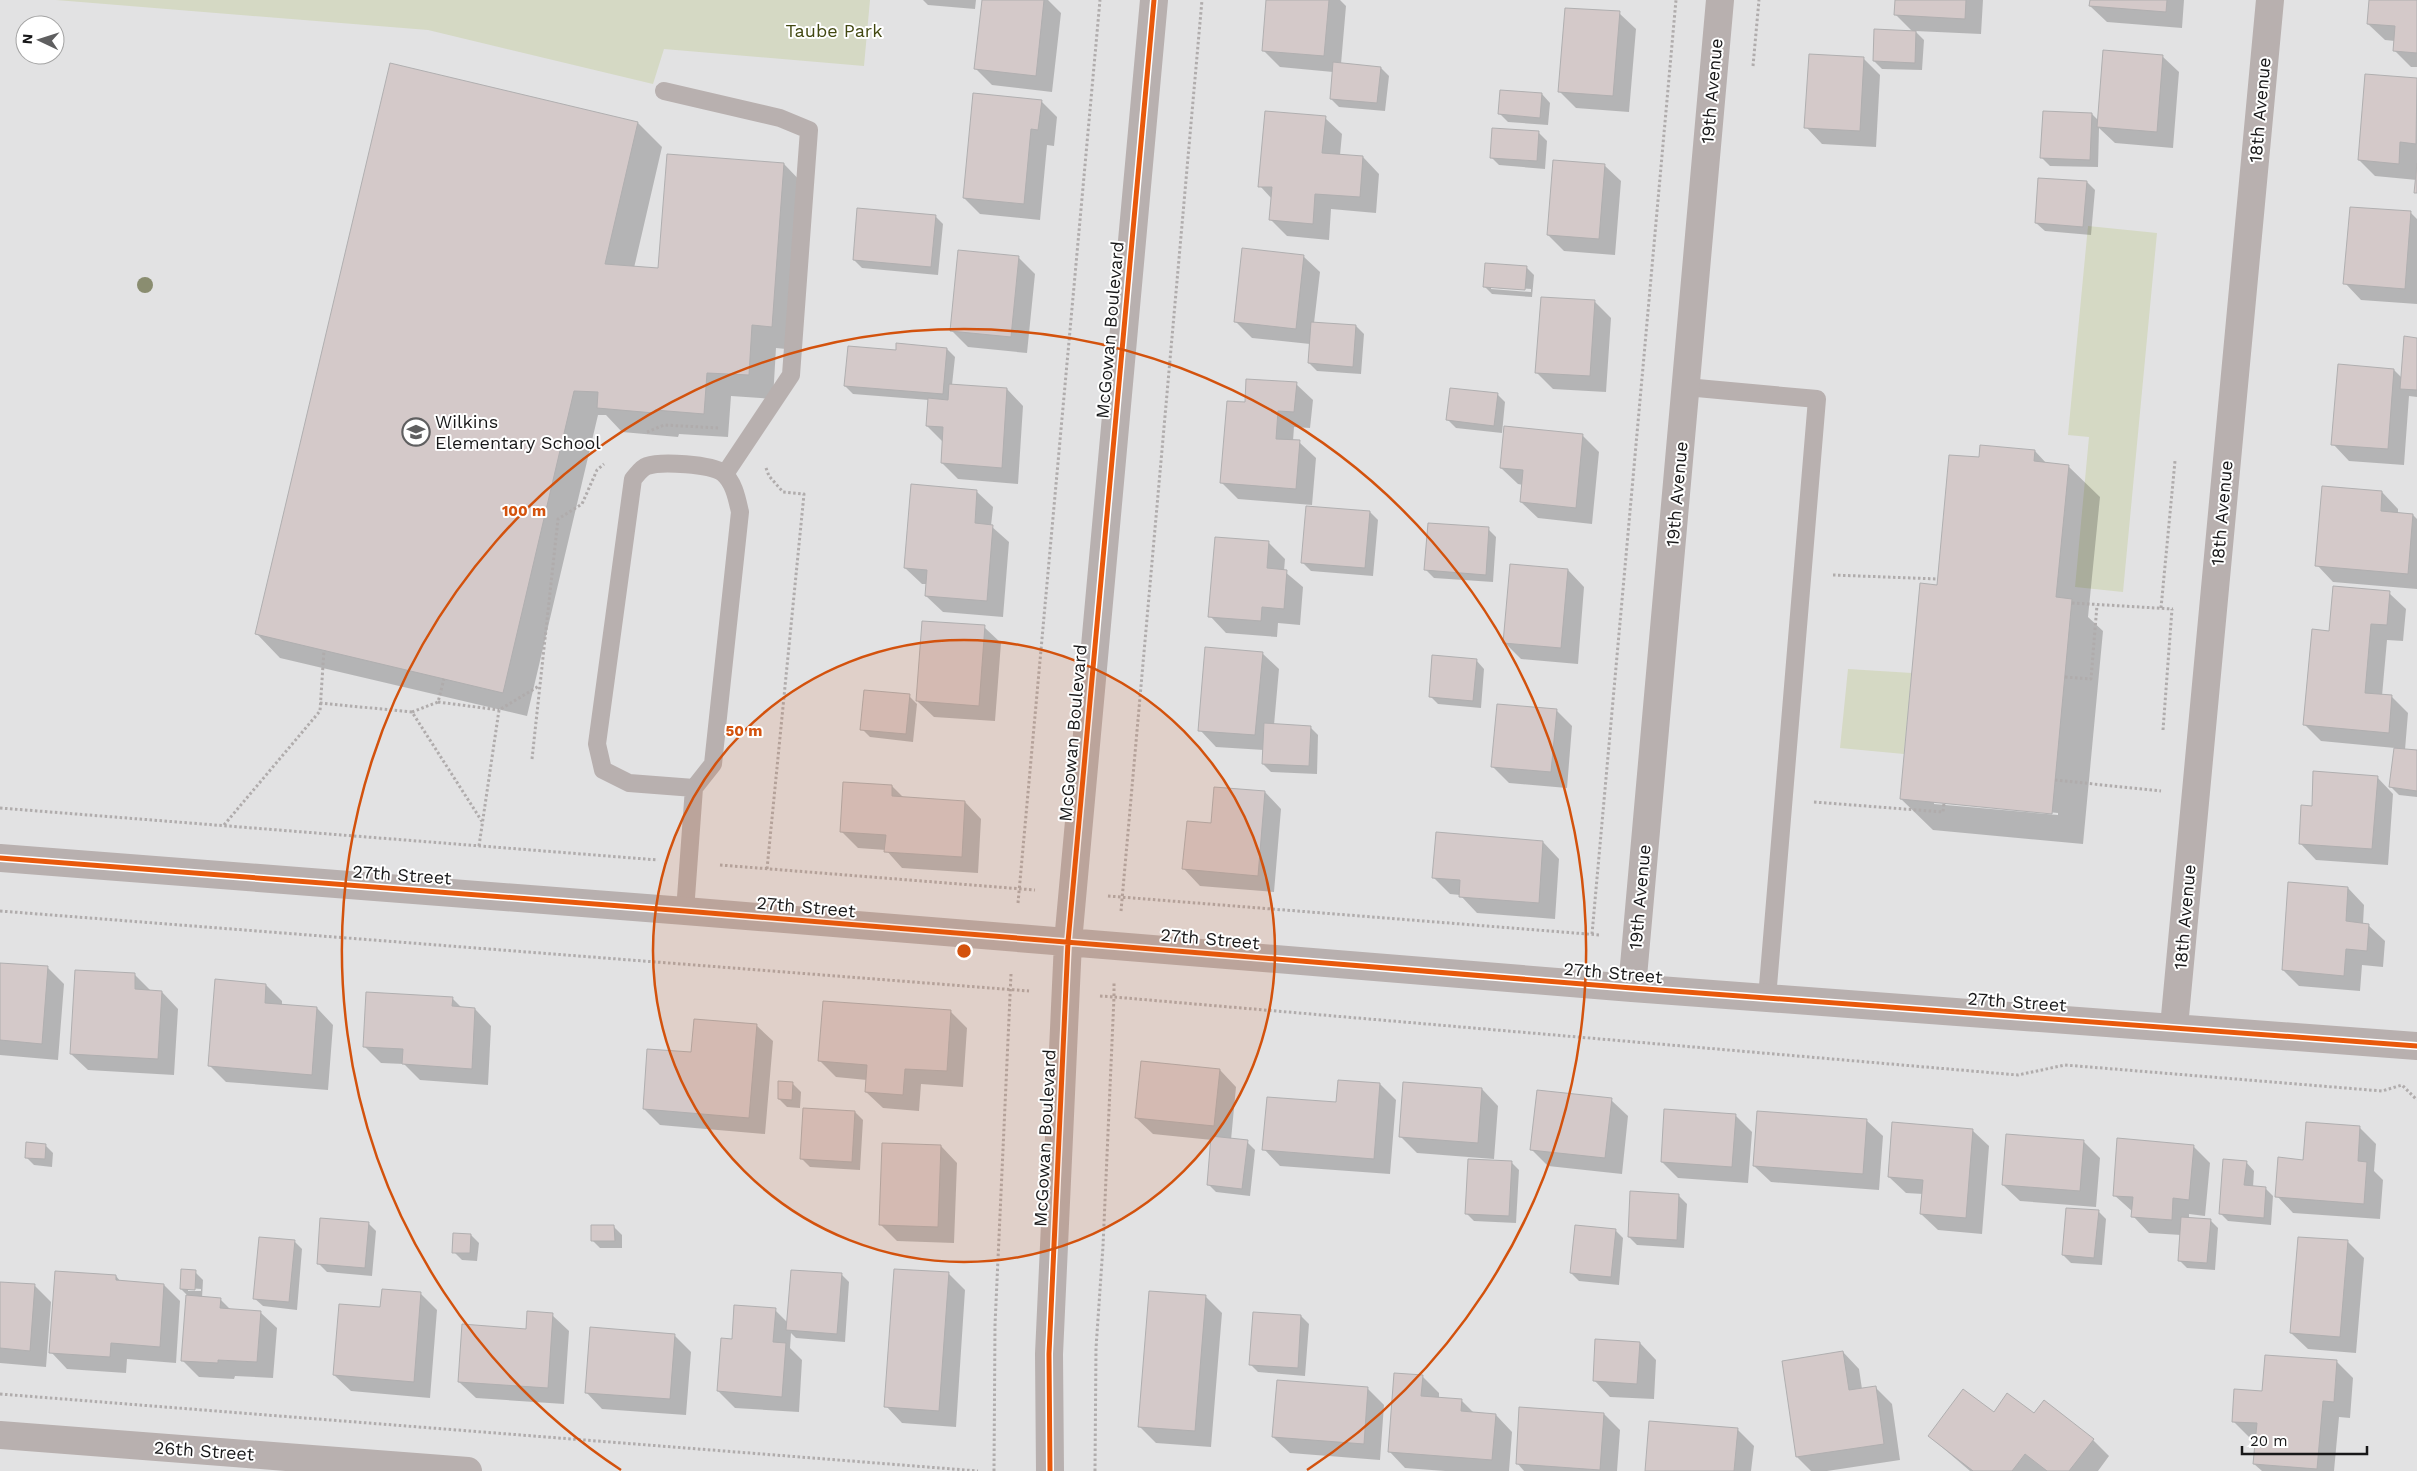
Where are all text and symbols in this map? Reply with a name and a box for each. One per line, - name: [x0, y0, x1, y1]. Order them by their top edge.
- north arrow: [15, 15, 65, 65]
- park label: Taube Park: [786, 20, 882, 41]
- text: N: [19, 33, 35, 45]
- street label: 19th Avenue: [1696, 37, 1727, 145]
- street label: 18th Avenue: [2244, 56, 2275, 164]
- street label: McGowan Boulevard: [1091, 240, 1128, 420]
- place label: Wilkins Elementary School: [435, 411, 601, 453]
- school or university icon: Wilkins Elementary School: [401, 417, 431, 447]
- street label: 19th Avenue: [1661, 440, 1692, 548]
- street label: 18th Avenue: [2206, 459, 2237, 567]
- text: 100 m: [502, 502, 546, 520]
- street label: McGowan Boulevard: [1054, 643, 1091, 823]
- text: 50 m: [726, 722, 762, 740]
- street label: 19th Avenue: [1624, 843, 1655, 951]
- street label: 27th Street: [352, 861, 453, 888]
- street label: 18th Avenue: [2169, 863, 2200, 971]
- street label: 27th Street: [756, 892, 857, 921]
- street label: 27th Street: [1160, 924, 1261, 953]
- centre of rings: [955, 942, 973, 960]
- street label: 27th Street: [1563, 958, 1664, 987]
- street label: 27th Street: [1967, 988, 2068, 1015]
- street label: McGowan Boulevard: [1029, 1049, 1060, 1227]
- scale bar: [2242, 1424, 2367, 1456]
- text: 20 m: [2250, 1432, 2288, 1450]
- street label: 26th Street: [153, 1437, 255, 1465]

